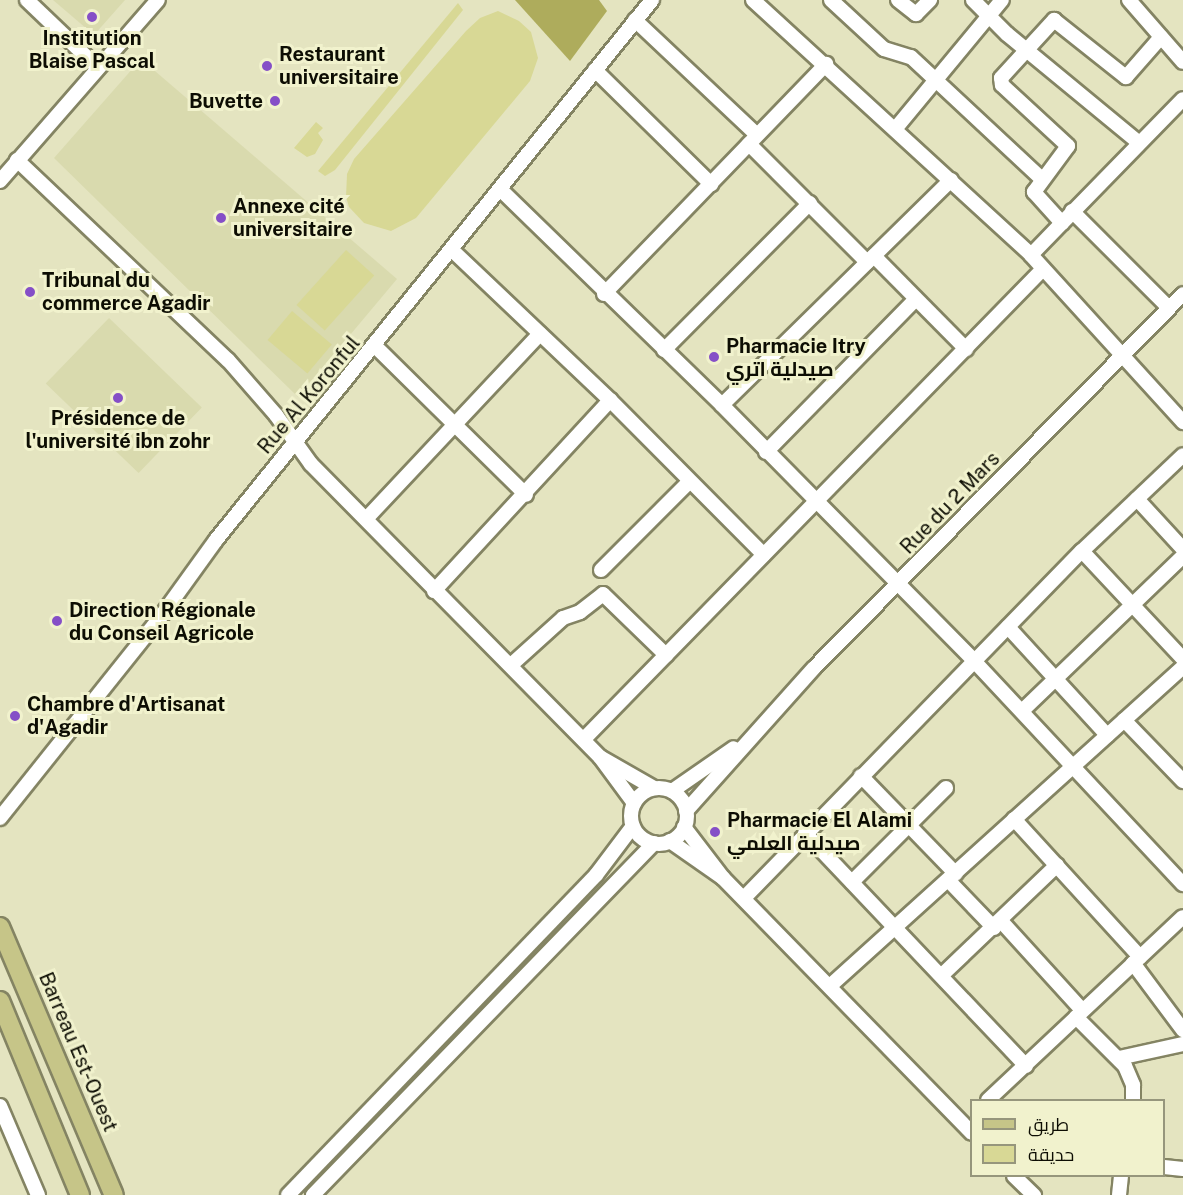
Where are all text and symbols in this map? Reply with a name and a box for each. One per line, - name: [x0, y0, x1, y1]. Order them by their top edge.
- marker: Institution Blaise Pascal: [85, 10, 99, 24]
- place label: Institution Blaise Pascal: [29, 27, 155, 74]
- place label: Restaurant universitaire: [279, 42, 399, 89]
- marker: Restaurant universitaire: [260, 59, 274, 73]
- place label: Buvette: [189, 89, 263, 113]
- marker: Buvette: [268, 94, 282, 108]
- place label: Annexe cité universitaire: [233, 195, 353, 242]
- marker: Annexe cité universitaire: [214, 211, 228, 225]
- place label: Tribunal du commerce Agadir: [42, 268, 211, 315]
- marker: Tribunal du commerce Agadir: [23, 285, 37, 299]
- street label: Rue Al Koronful: [253, 331, 365, 459]
- place label: Pharmacie Itry صيدلية اتري: [726, 334, 866, 381]
- marker: Pharmacie Itry صيدلية اتري: [707, 350, 721, 364]
- marker: Présidence de l'université ibn zohr: [111, 391, 125, 405]
- place label: Présidence de l'université ibn zohr: [25, 407, 211, 454]
- street label: Rue du 2 Mars: [895, 447, 1005, 559]
- place label: Direction Régionale du Conseil Agricole: [69, 598, 256, 645]
- marker: Direction Régionale du Conseil Agricole: [50, 614, 64, 628]
- place label: Chambre d'Artisanat d'Agadir: [27, 692, 225, 739]
- marker: Chambre d'Artisanat d'Agadir: [8, 709, 22, 723]
- place label: Pharmacie El Alami صيدلية العلمي: [727, 808, 912, 855]
- marker: Pharmacie El Alami صيدلية العلمي: [708, 825, 722, 839]
- street label: Barreau Est-Ouest: [34, 969, 122, 1135]
- legend: [970, 1099, 1165, 1177]
- text: طريق: [1028, 1114, 1069, 1135]
- text: حديقة: [1028, 1144, 1074, 1165]

